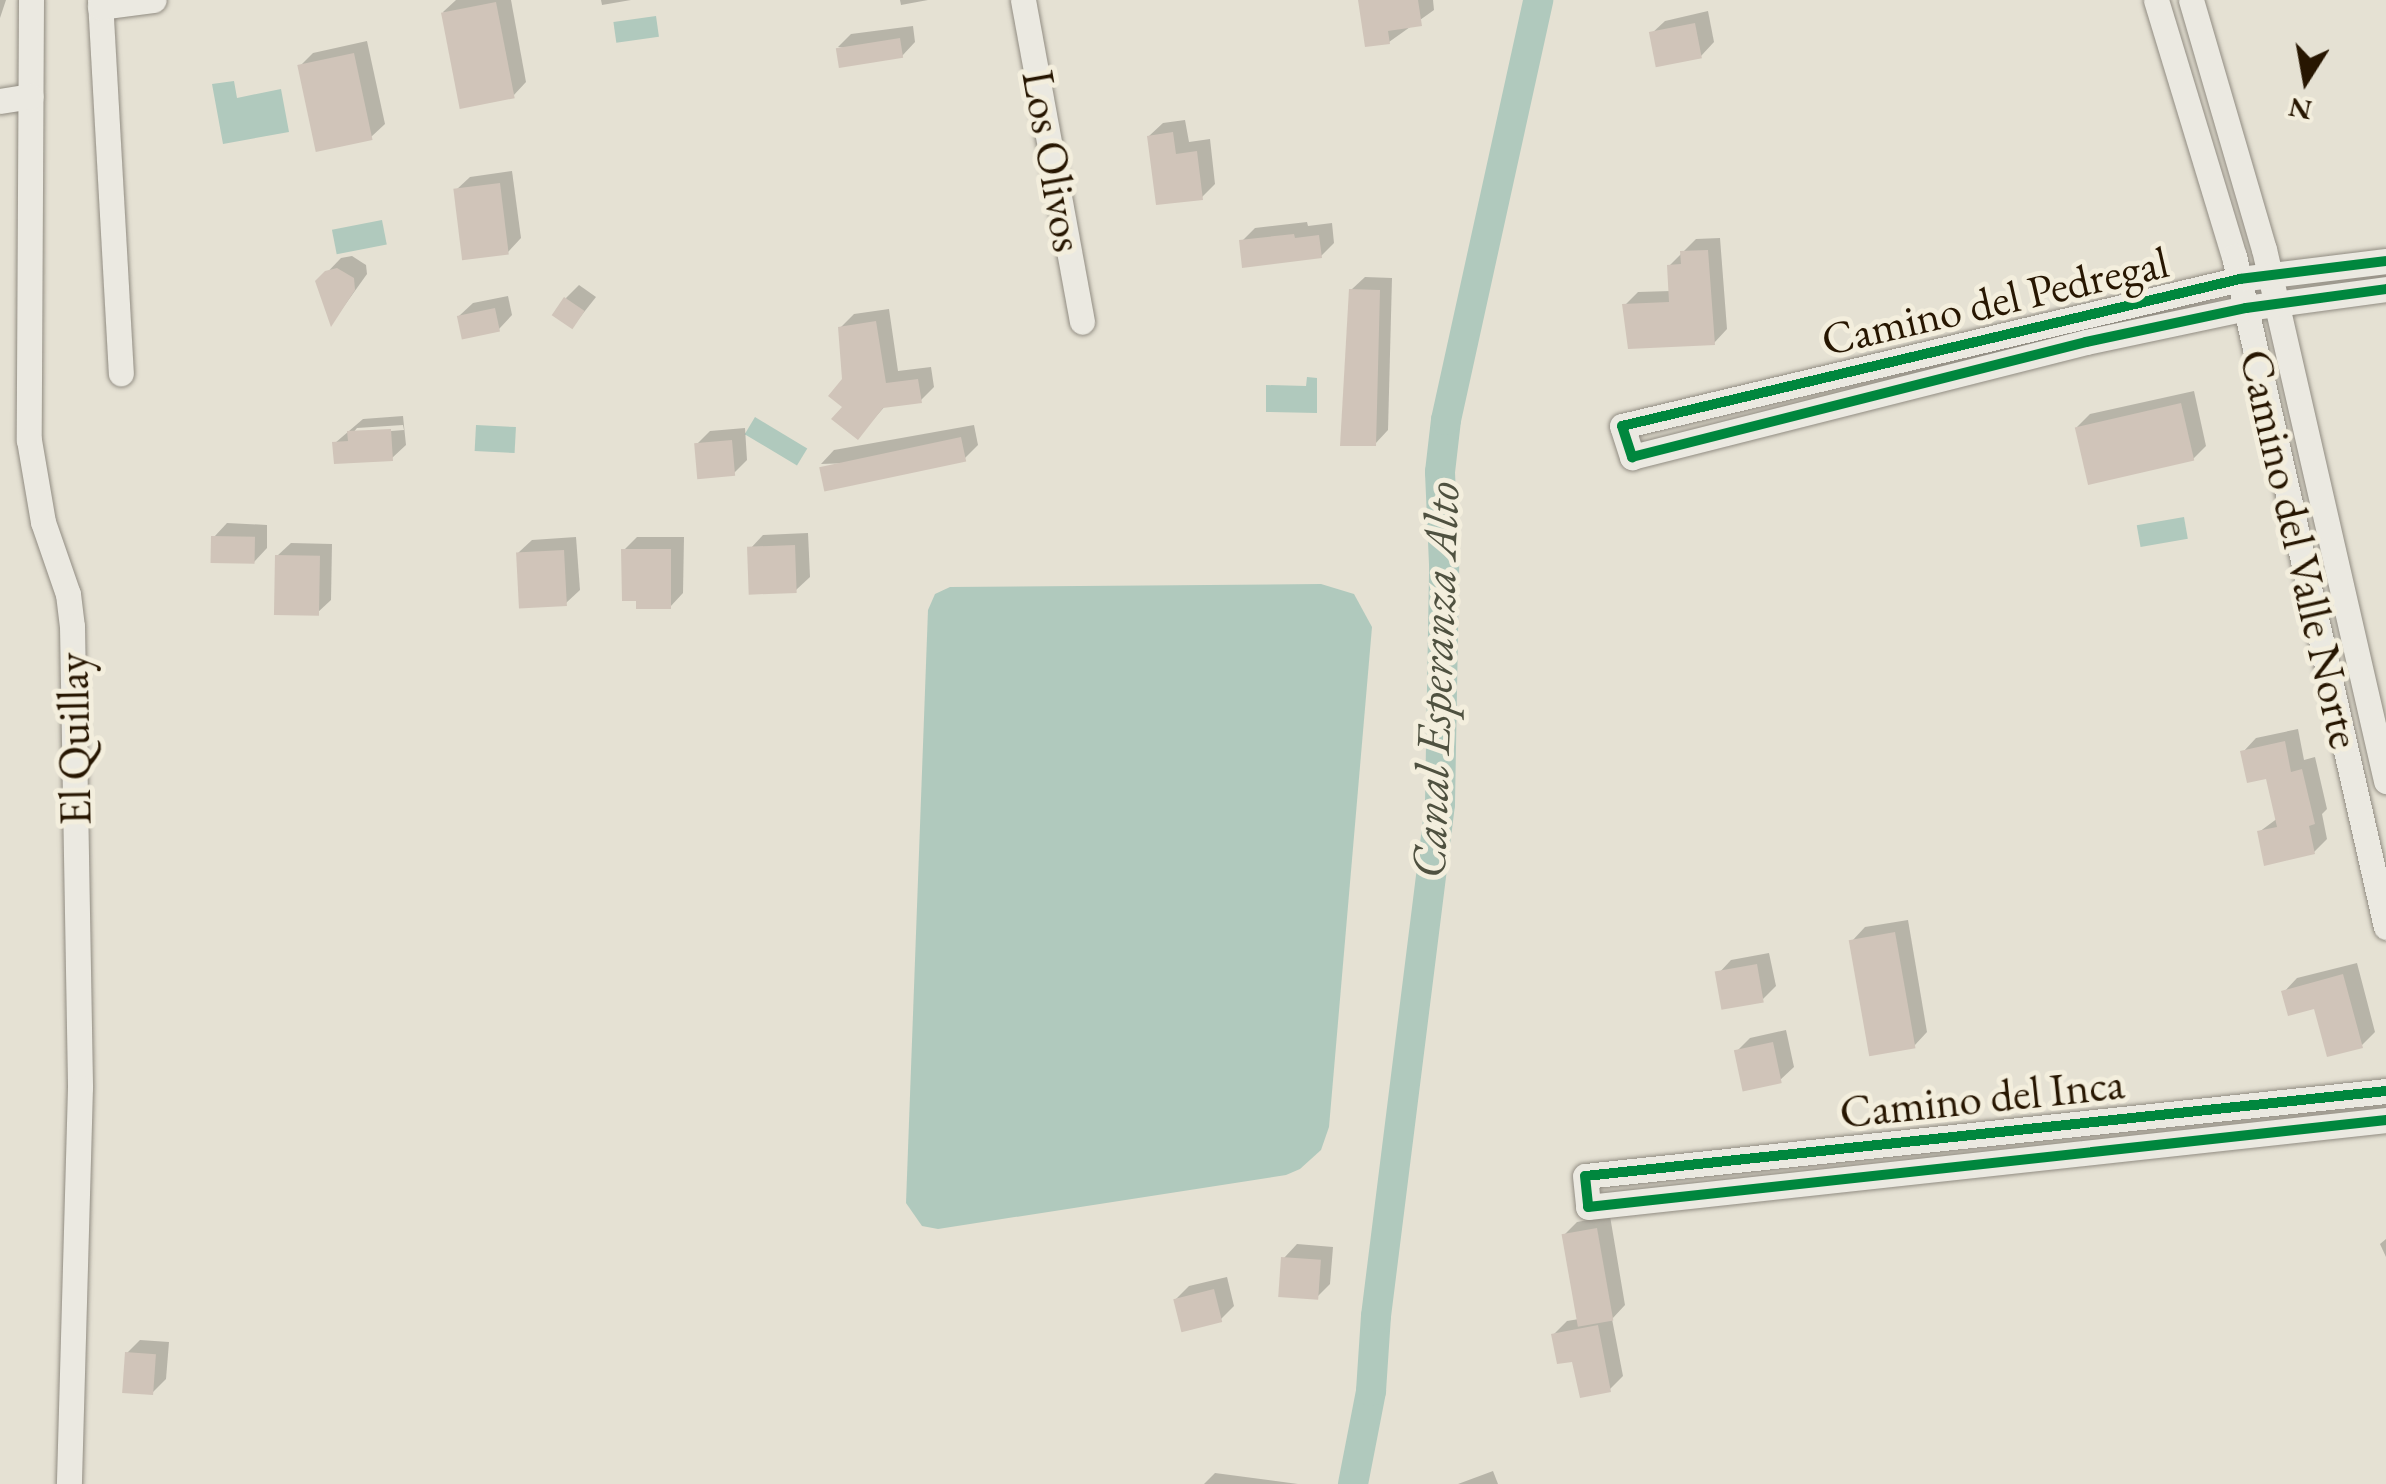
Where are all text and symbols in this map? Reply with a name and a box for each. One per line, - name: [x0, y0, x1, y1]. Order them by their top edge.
- north arrow: [2256, 30, 2356, 130]
- street label: Los Olivos: [1010, 66, 1096, 256]
- text: N: [2286, 90, 2315, 129]
- street label: Camino del Pedregal: [1816, 235, 2174, 367]
- street label: Camino del Valle Norte: [2228, 344, 2372, 754]
- water label: Canal Esperanza Alto: [1399, 481, 1471, 879]
- street label: El Quillay: [45, 652, 103, 826]
- street label: Camino del Inca: [1837, 1056, 2127, 1140]

